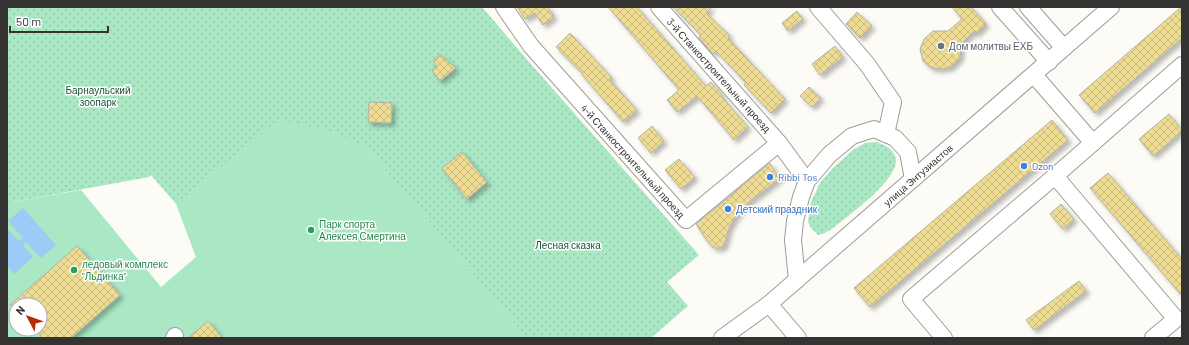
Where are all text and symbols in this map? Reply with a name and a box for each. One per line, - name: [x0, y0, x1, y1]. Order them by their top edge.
- scale bar: [10, 8, 108, 34]
- text: 50 m: [16, 14, 41, 28]
- street label: 3-й Станкостроительный проезд: [665, 16, 773, 134]
- place label: Дом молитвы ЕХБ: [949, 40, 1033, 52]
- marker: Дом молитвы ЕХБ: [936, 41, 946, 51]
- park label: Барнаульский зоопарк: [65, 84, 131, 108]
- street label: 4-й Станкостроительный проезд: [579, 102, 688, 221]
- street label: улица Энтузиастов: [881, 142, 955, 208]
- place label: Ozon: [1032, 160, 1054, 172]
- marker: Ozon: [1019, 161, 1029, 171]
- place label: Ribbi Tos: [778, 171, 818, 183]
- marker: Ribbi Tos: [765, 172, 775, 182]
- place label: Детский праздник: [736, 203, 818, 215]
- marker: Детский праздник: [723, 204, 733, 214]
- place label: Парк спорта Алексея Смертина: [319, 218, 406, 242]
- marker: Парк спорта Алексея Смертина: [306, 225, 316, 235]
- park label: Лесная сказка: [535, 239, 601, 251]
- place label: ледовый комплекс "Льдинка": [82, 258, 168, 282]
- marker: ледовый комплекс "Льдинка": [69, 265, 79, 275]
- north arrow: [8, 297, 48, 337]
- text: N: [13, 303, 27, 317]

